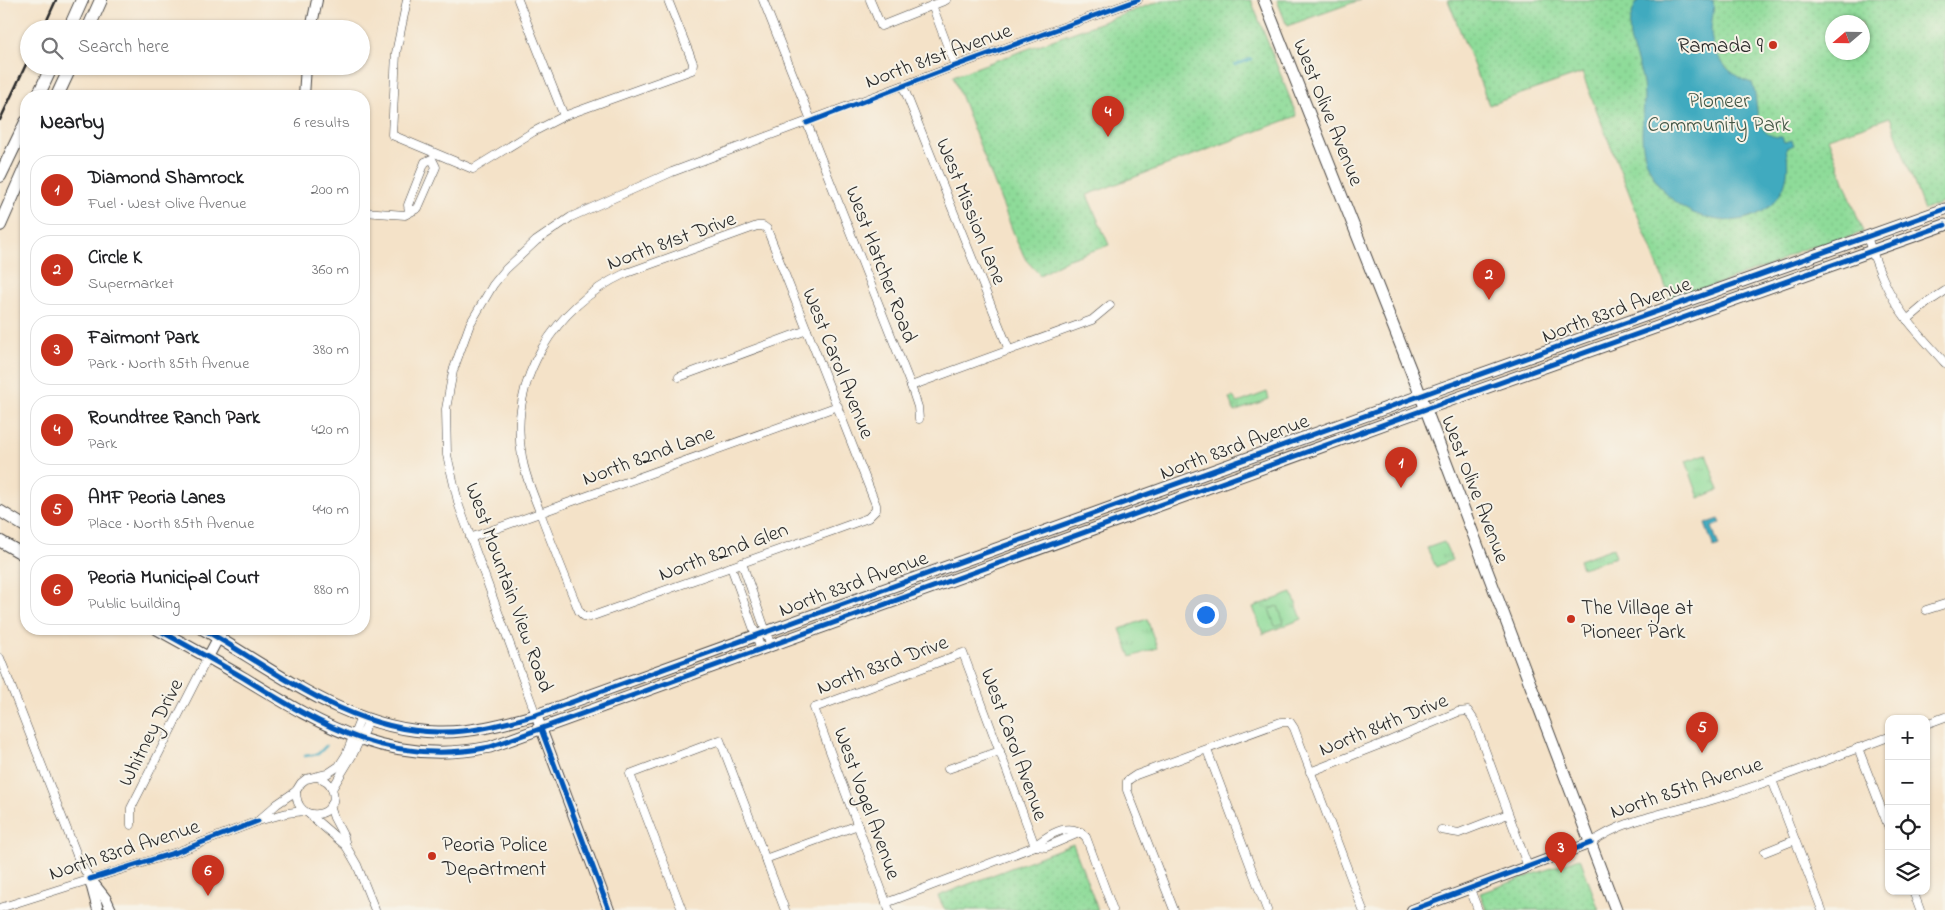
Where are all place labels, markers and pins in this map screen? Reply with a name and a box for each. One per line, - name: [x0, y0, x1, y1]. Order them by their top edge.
- place label: Ramada 9: [1678, 32, 1764, 62]
- marker: Ramada 9: [1767, 39, 1779, 51]
- pin: 4: [1092, 96, 1124, 137]
- pin: 2: [1473, 259, 1505, 300]
- pin: 1: [1385, 447, 1417, 488]
- place label: The Village at Pioneer Park: [1581, 594, 1693, 648]
- marker: The Village at Pioneer Park: [1565, 613, 1577, 625]
- pin: 5: [1686, 712, 1718, 753]
- place label: Peoria Police Department: [441, 831, 548, 885]
- pin: 3: [1545, 832, 1577, 873]
- marker: Peoria Police Department: [426, 850, 438, 862]
- pin: 6: [192, 855, 224, 896]

